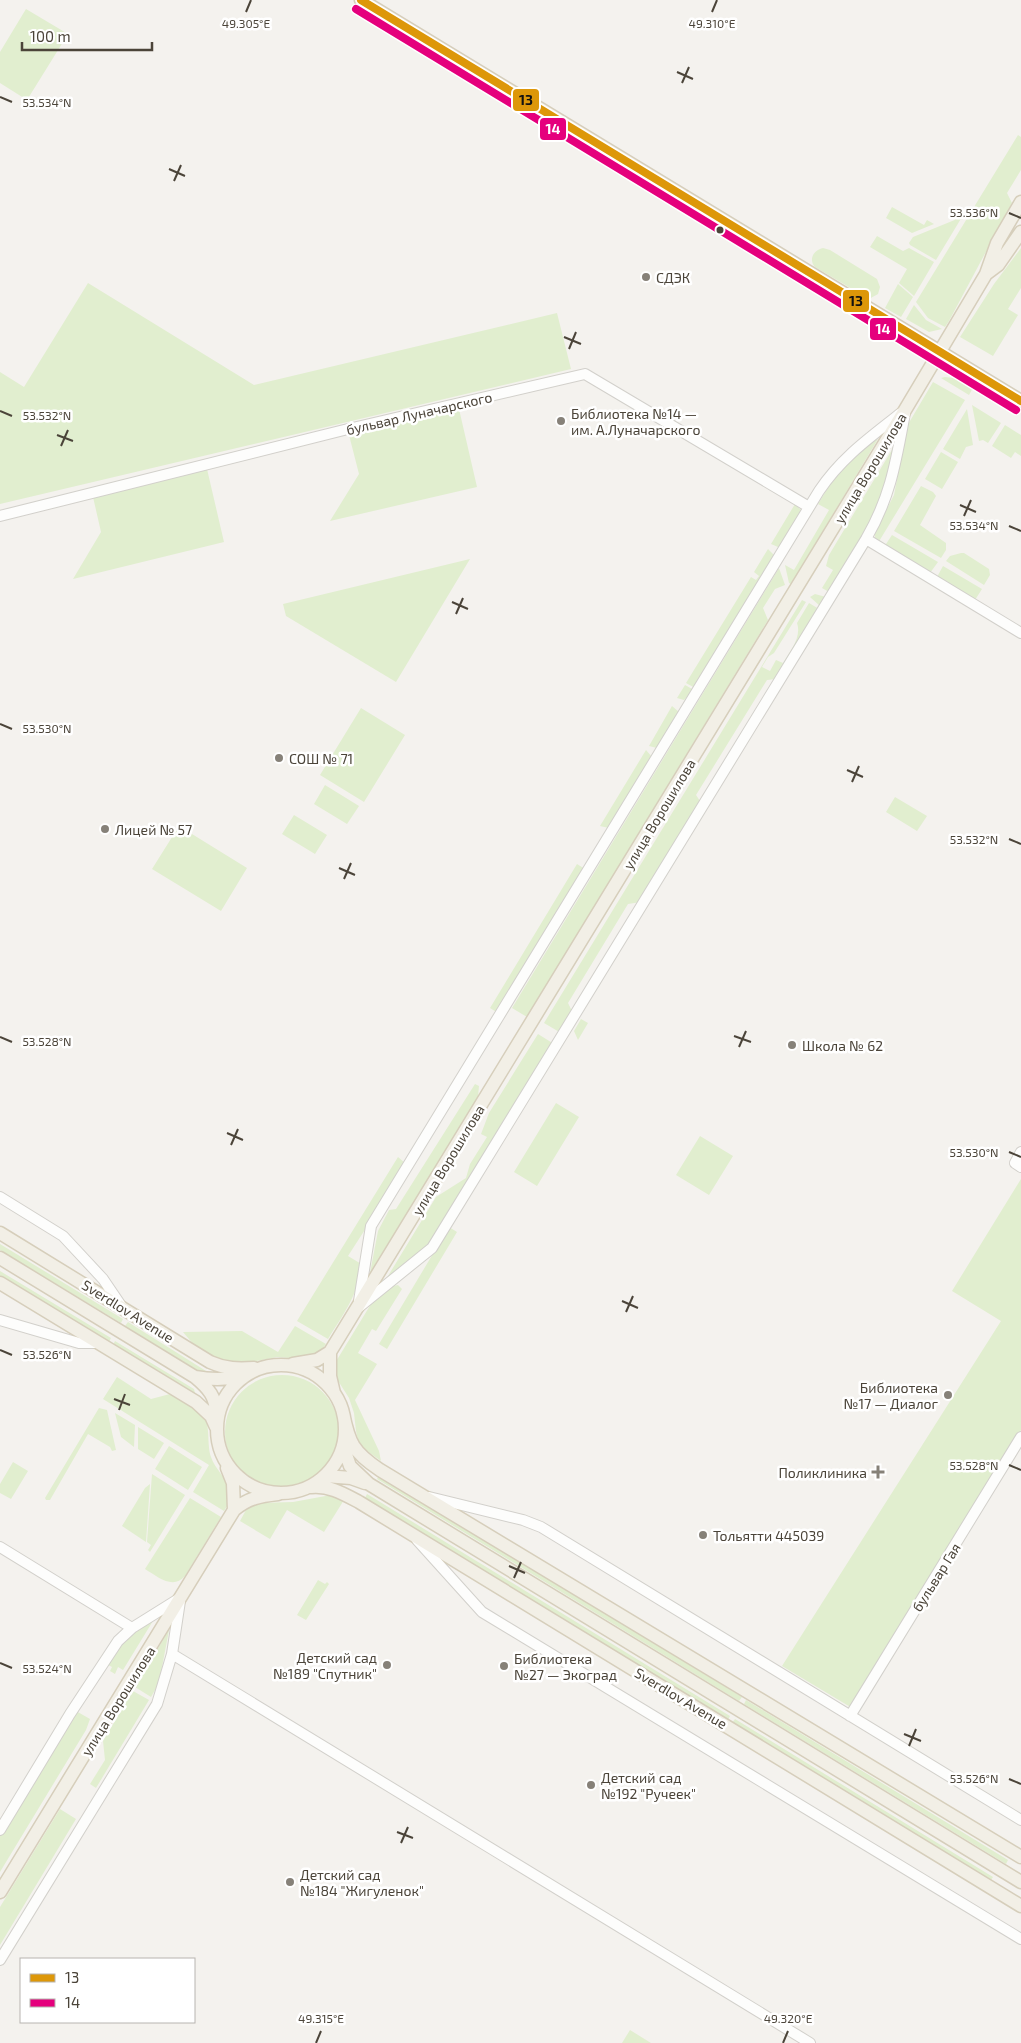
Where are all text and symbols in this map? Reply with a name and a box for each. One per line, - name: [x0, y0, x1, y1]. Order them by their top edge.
- text: 49.305°E: [222, 16, 270, 30]
- text: 49.310°E: [689, 16, 736, 30]
- scale bar: [22, 20, 152, 52]
- text: 100 m: [30, 27, 71, 45]
- line badge: 13: [512, 88, 540, 112]
- text: 13: [519, 91, 533, 108]
- text: 53.534°N: [22, 95, 72, 109]
- line badge: 14: [539, 117, 567, 141]
- text: 14: [546, 120, 561, 137]
- text: 53.536°N: [950, 205, 998, 219]
- unlabelled marker: [715, 225, 725, 235]
- place label: СДЭК: [656, 269, 690, 286]
- marker: СДЭК: [640, 271, 652, 283]
- line badge: 13: [842, 289, 870, 313]
- text: 13: [849, 292, 863, 309]
- line badge: 14: [869, 317, 897, 341]
- text: 14: [876, 320, 891, 337]
- street label: бульвар Луначарского: [344, 388, 494, 438]
- place label: Библиотека №14 — им. А.Луначарского: [571, 405, 700, 438]
- text: 53.532°N: [23, 408, 71, 422]
- street label: улица Ворошилова: [830, 410, 910, 526]
- marker: Библиотека №14 — им. А.Луначарского: [555, 415, 567, 427]
- text: 53.534°N: [949, 518, 999, 532]
- text: 53.530°N: [22, 721, 72, 735]
- place label: СОШ № 71: [289, 750, 353, 767]
- marker: СОШ № 71: [273, 752, 285, 764]
- street label: улица Ворошилова: [619, 756, 699, 872]
- place label: Лицей № 57: [115, 821, 192, 838]
- marker: Лицей № 57: [99, 823, 111, 835]
- text: 53.532°N: [950, 832, 998, 846]
- text: 53.528°N: [22, 1034, 72, 1048]
- place label: Школа № 62: [802, 1037, 883, 1054]
- marker: Школа № 62: [786, 1039, 798, 1051]
- street label: улица Ворошилова: [408, 1102, 488, 1218]
- text: 53.530°N: [949, 1145, 999, 1159]
- street label: Sverdlov Avenue: [79, 1276, 177, 1346]
- text: 53.526°N: [23, 1347, 71, 1361]
- place label: Библиотека №17 — Диалог: [844, 1379, 939, 1412]
- marker: Библиотека №17 — Диалог: [942, 1389, 954, 1401]
- text: 53.528°N: [949, 1458, 999, 1472]
- place label: Поликлиника: [778, 1464, 867, 1481]
- marker: Поликлиника: [871, 1465, 885, 1479]
- place label: Тольятти 445039: [713, 1527, 824, 1544]
- marker: Тольятти 445039: [697, 1529, 709, 1541]
- street label: бульвар Гая: [908, 1540, 964, 1614]
- street label: улица Ворошилова: [77, 1643, 159, 1759]
- place label: Детский сад №189 "Спутник": [273, 1649, 377, 1682]
- place label: Библиотека №27 — Экоград: [514, 1650, 617, 1683]
- marker: Детский сад №189 "Спутник": [381, 1659, 393, 1671]
- marker: Библиотека №27 — Экоград: [498, 1660, 510, 1672]
- text: 53.524°N: [22, 1661, 72, 1675]
- street label: Sverdlov Avenue: [632, 1664, 730, 1732]
- place label: Детский сад №192 "Ручеек": [601, 1769, 696, 1802]
- text: 53.526°N: [950, 1771, 998, 1785]
- marker: Детский сад №192 "Ручеек": [585, 1779, 597, 1791]
- place label: Детский сад №184 "Жигуленок": [300, 1866, 424, 1899]
- marker: Детский сад №184 "Жигуленок": [284, 1876, 296, 1888]
- legend: [20, 1958, 195, 2023]
- text: 13: [65, 1968, 79, 1986]
- text: 14: [65, 1993, 80, 2011]
- text: 49.315°E: [298, 2011, 344, 2025]
- text: 49.320°E: [764, 2011, 813, 2025]

